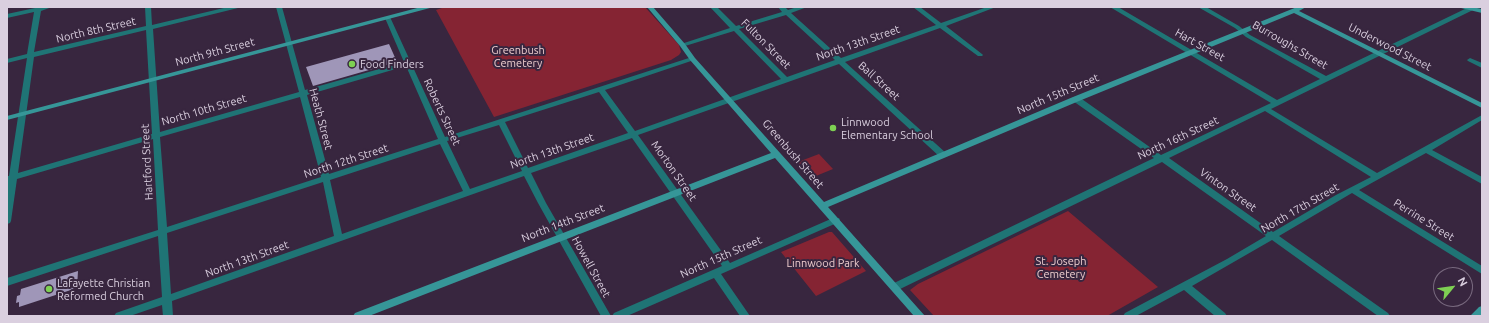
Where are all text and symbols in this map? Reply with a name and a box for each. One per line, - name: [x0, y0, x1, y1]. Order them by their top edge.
- street label: North 8th Street: [55, 14, 137, 46]
- street label: Fulton Street: [738, 16, 794, 72]
- street label: Burroughs Street: [1250, 18, 1330, 72]
- street label: Underwood Street: [1346, 20, 1434, 74]
- street label: North 13th Street: [814, 22, 902, 64]
- street label: Hart Street: [1173, 26, 1227, 64]
- street label: North 9th Street: [174, 35, 256, 69]
- park label: Greenbush Cemetery: [491, 43, 545, 69]
- place label: Food Finders: [360, 57, 424, 71]
- marker: Food Finders: [347, 59, 357, 69]
- street label: Ball Street: [855, 59, 903, 103]
- street label: North 15th Street: [1015, 71, 1101, 117]
- street label: Roberts Street: [421, 76, 463, 148]
- street label: Heath Street: [306, 87, 336, 151]
- street label: North 10th Street: [160, 92, 248, 128]
- street label: North 16th Street: [1135, 113, 1221, 163]
- place label: Linnwood Elementary School: [841, 115, 933, 141]
- street label: Greenbush Street: [760, 117, 826, 191]
- marker: Linnwood Elementary School: [828, 123, 838, 133]
- street label: Hartford Street: [138, 124, 156, 200]
- street label: North 13th Street: [508, 130, 596, 172]
- street label: Morton Street: [648, 138, 700, 204]
- street label: North 12th Street: [302, 141, 390, 181]
- street label: Vinton Street: [1197, 166, 1259, 214]
- street label: North 17th Street: [1259, 180, 1341, 236]
- street label: Perrine Street: [1391, 196, 1457, 244]
- street label: North 14th Street: [520, 201, 606, 245]
- street label: North 15th Street: [678, 233, 764, 281]
- street label: Howell Street: [569, 234, 613, 300]
- street label: North 13th Street: [203, 238, 291, 280]
- park label: St. Joseph Cemetery: [1036, 254, 1086, 280]
- park label: Linnwood Park: [786, 256, 860, 270]
- north arrow: [1433, 267, 1473, 307]
- text: N: [1455, 275, 1470, 288]
- place label: Lafayette Christian Reformed Church: [57, 276, 150, 302]
- marker: Lafayette Christian Reformed Church: [44, 284, 54, 294]

